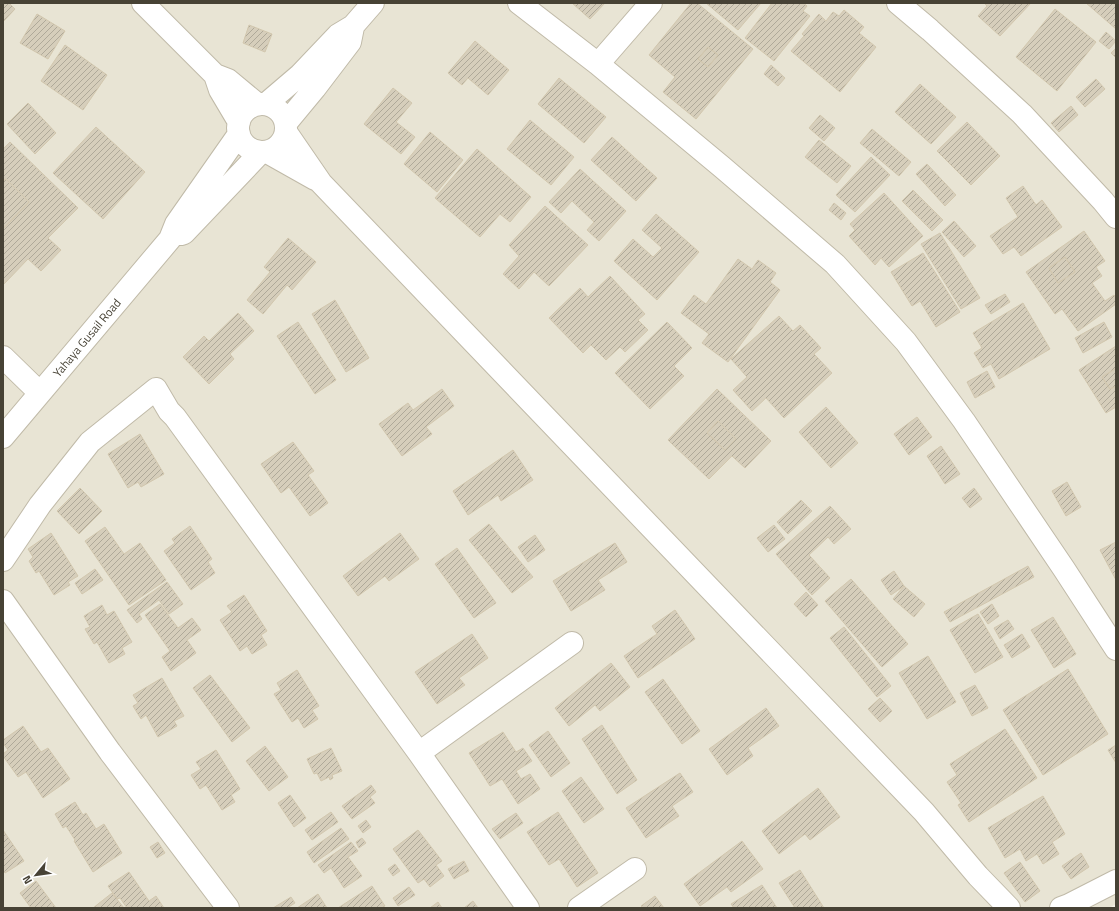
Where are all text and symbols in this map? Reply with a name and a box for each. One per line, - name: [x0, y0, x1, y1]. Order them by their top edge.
- street label: Yahaya Gusail Road: [48, 294, 125, 381]
- north arrow: [16, 855, 56, 895]
- text: N: [18, 873, 36, 887]

